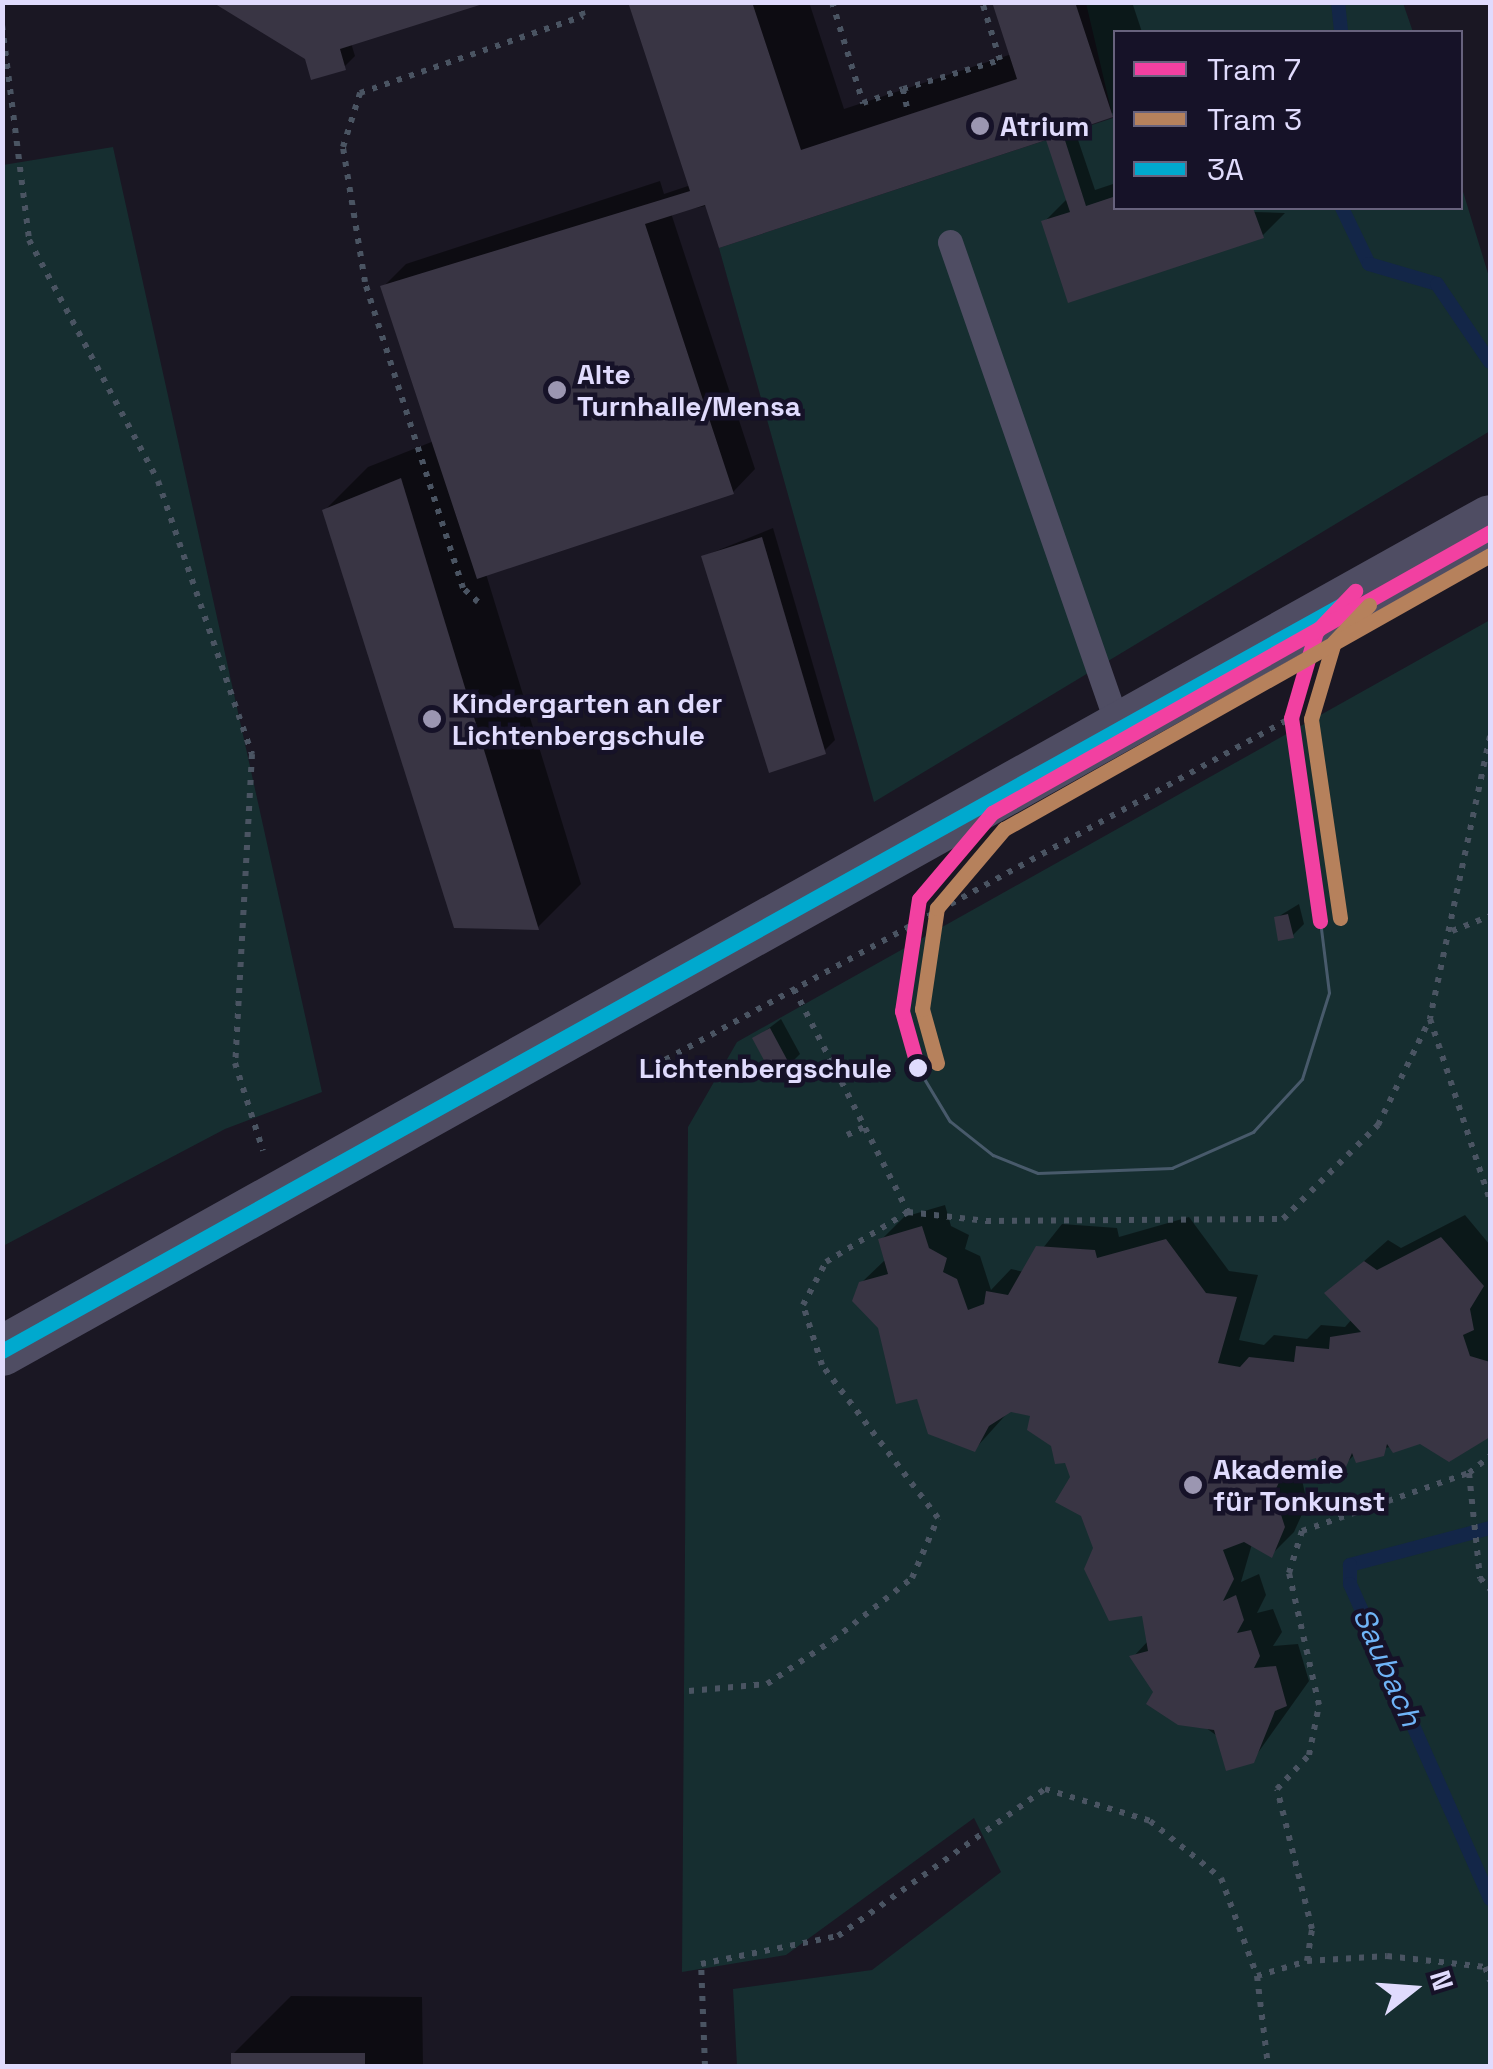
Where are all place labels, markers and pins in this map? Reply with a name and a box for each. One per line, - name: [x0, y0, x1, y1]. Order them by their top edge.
- place label: Atrium: [1000, 109, 1089, 143]
- marker: Atrium: [969, 115, 991, 137]
- place label: Alte Turnhalle/Mensa: [577, 357, 801, 423]
- marker: Alte Turnhalle/Mensa: [546, 379, 568, 401]
- place label: Kindergarten an der Lichtenbergschule: [452, 686, 722, 752]
- marker: Kindergarten an der Lichtenbergschule: [421, 708, 443, 730]
- place label: Lichtenbergschule: [639, 1051, 892, 1085]
- marker: Lichtenbergschule: [901, 1051, 935, 1085]
- place label: Akademie für Tonkunst: [1213, 1452, 1386, 1518]
- marker: Akademie für Tonkunst: [1182, 1474, 1204, 1496]

